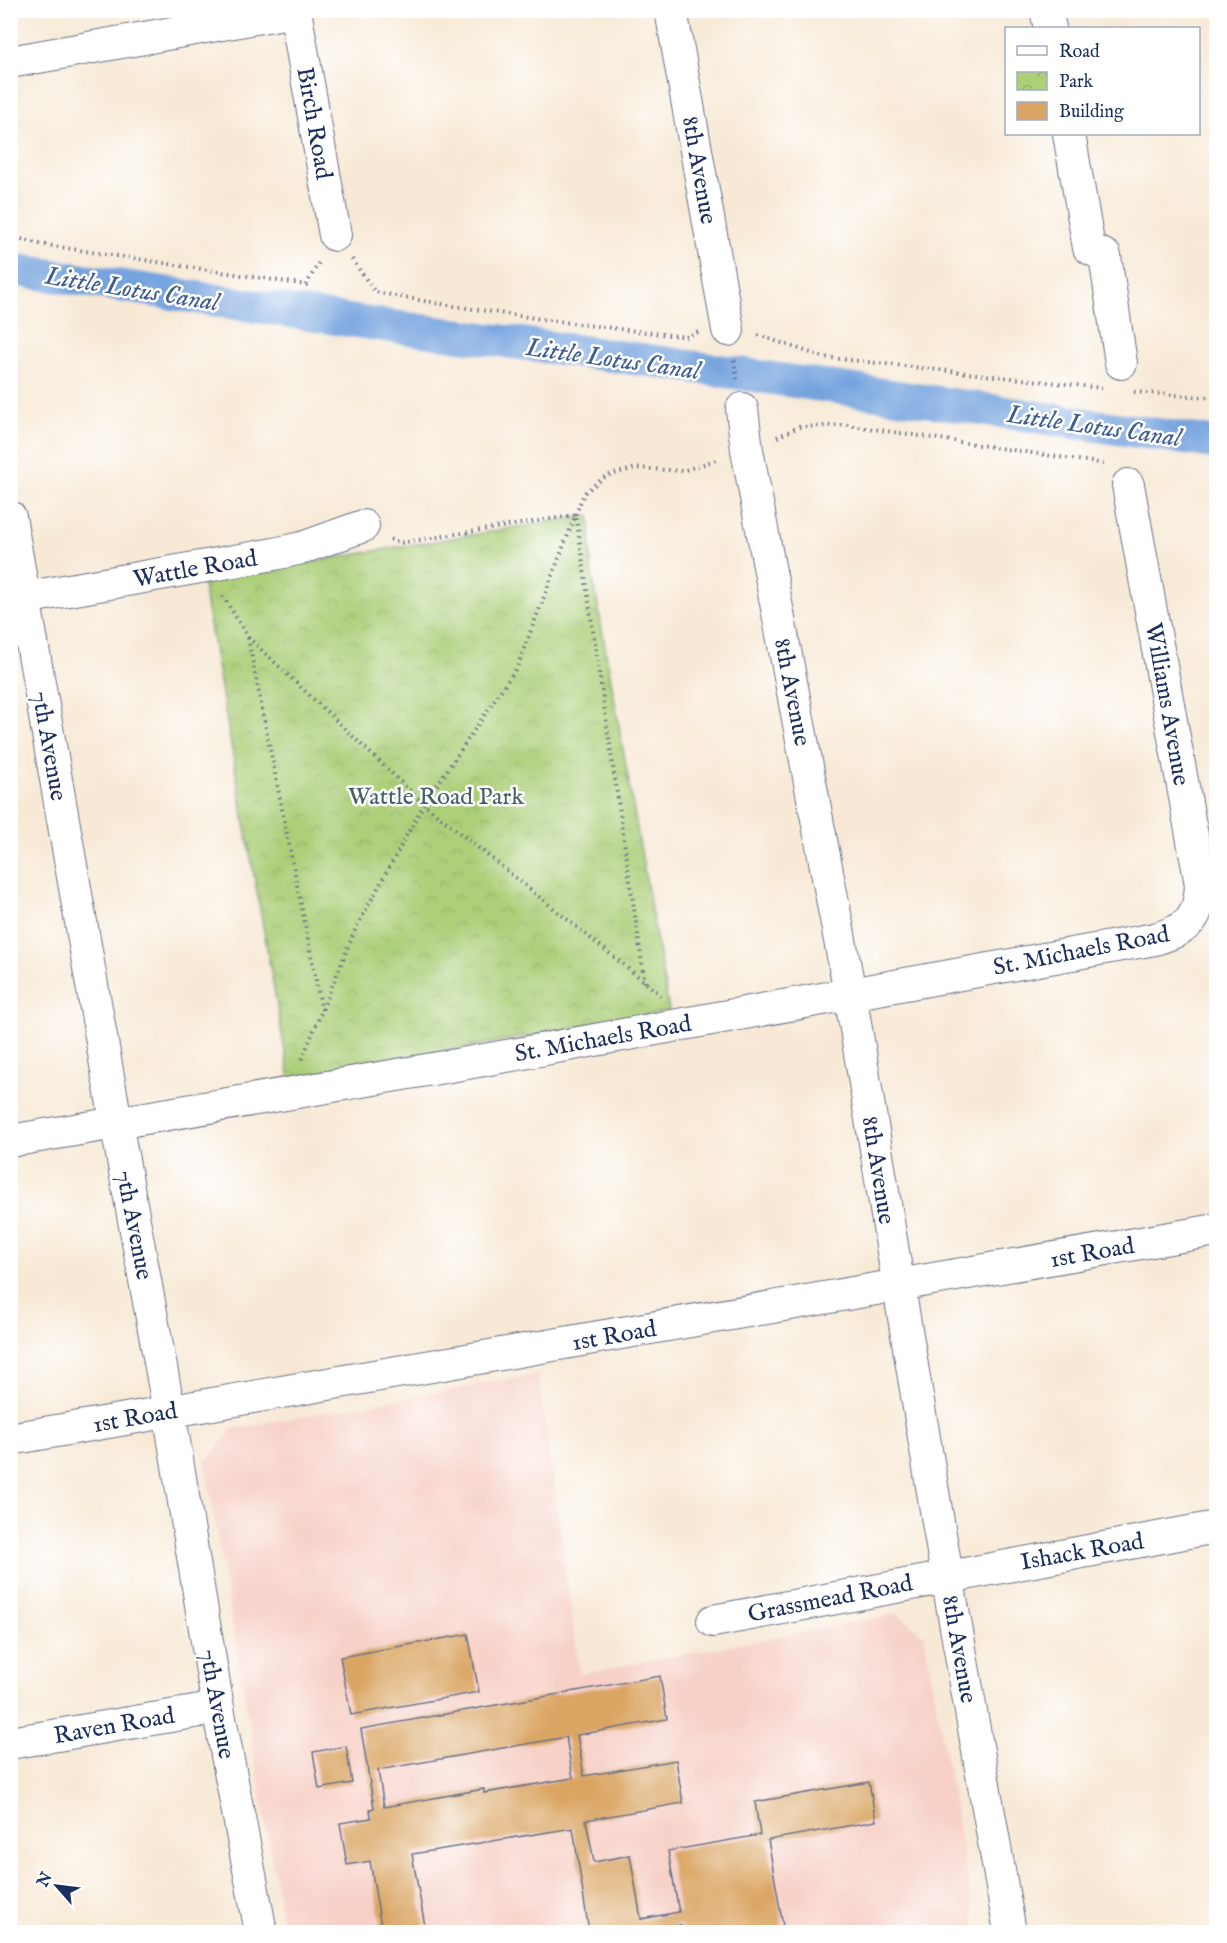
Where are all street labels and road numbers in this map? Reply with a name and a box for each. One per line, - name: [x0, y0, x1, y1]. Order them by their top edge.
- street label: Birch Road: [288, 65, 339, 182]
- street label: 8th Avenue: [674, 114, 723, 227]
- street label: Wattle Road: [131, 543, 260, 596]
- street label: Williams Avenue: [1137, 620, 1196, 788]
- street label: 8th Avenue: [766, 636, 817, 749]
- street label: 7th Avenue: [24, 689, 73, 804]
- street label: St. Michaels Road: [991, 919, 1172, 984]
- street label: St. Michaels Road: [513, 1009, 694, 1070]
- street label: 8th Avenue: [854, 1114, 901, 1226]
- street label: 7th Avenue: [108, 1168, 159, 1283]
- street label: 1st Road: [1048, 1231, 1137, 1276]
- street label: 1st Road: [570, 1314, 659, 1359]
- street label: 1st Road: [91, 1396, 180, 1441]
- street label: Ishack Road: [1018, 1526, 1146, 1579]
- street label: Grassmead Road: [745, 1568, 916, 1631]
- street label: 8th Avenue: [934, 1593, 983, 1706]
- street label: 7th Avenue: [192, 1647, 241, 1762]
- street label: Raven Road: [51, 1701, 177, 1752]

